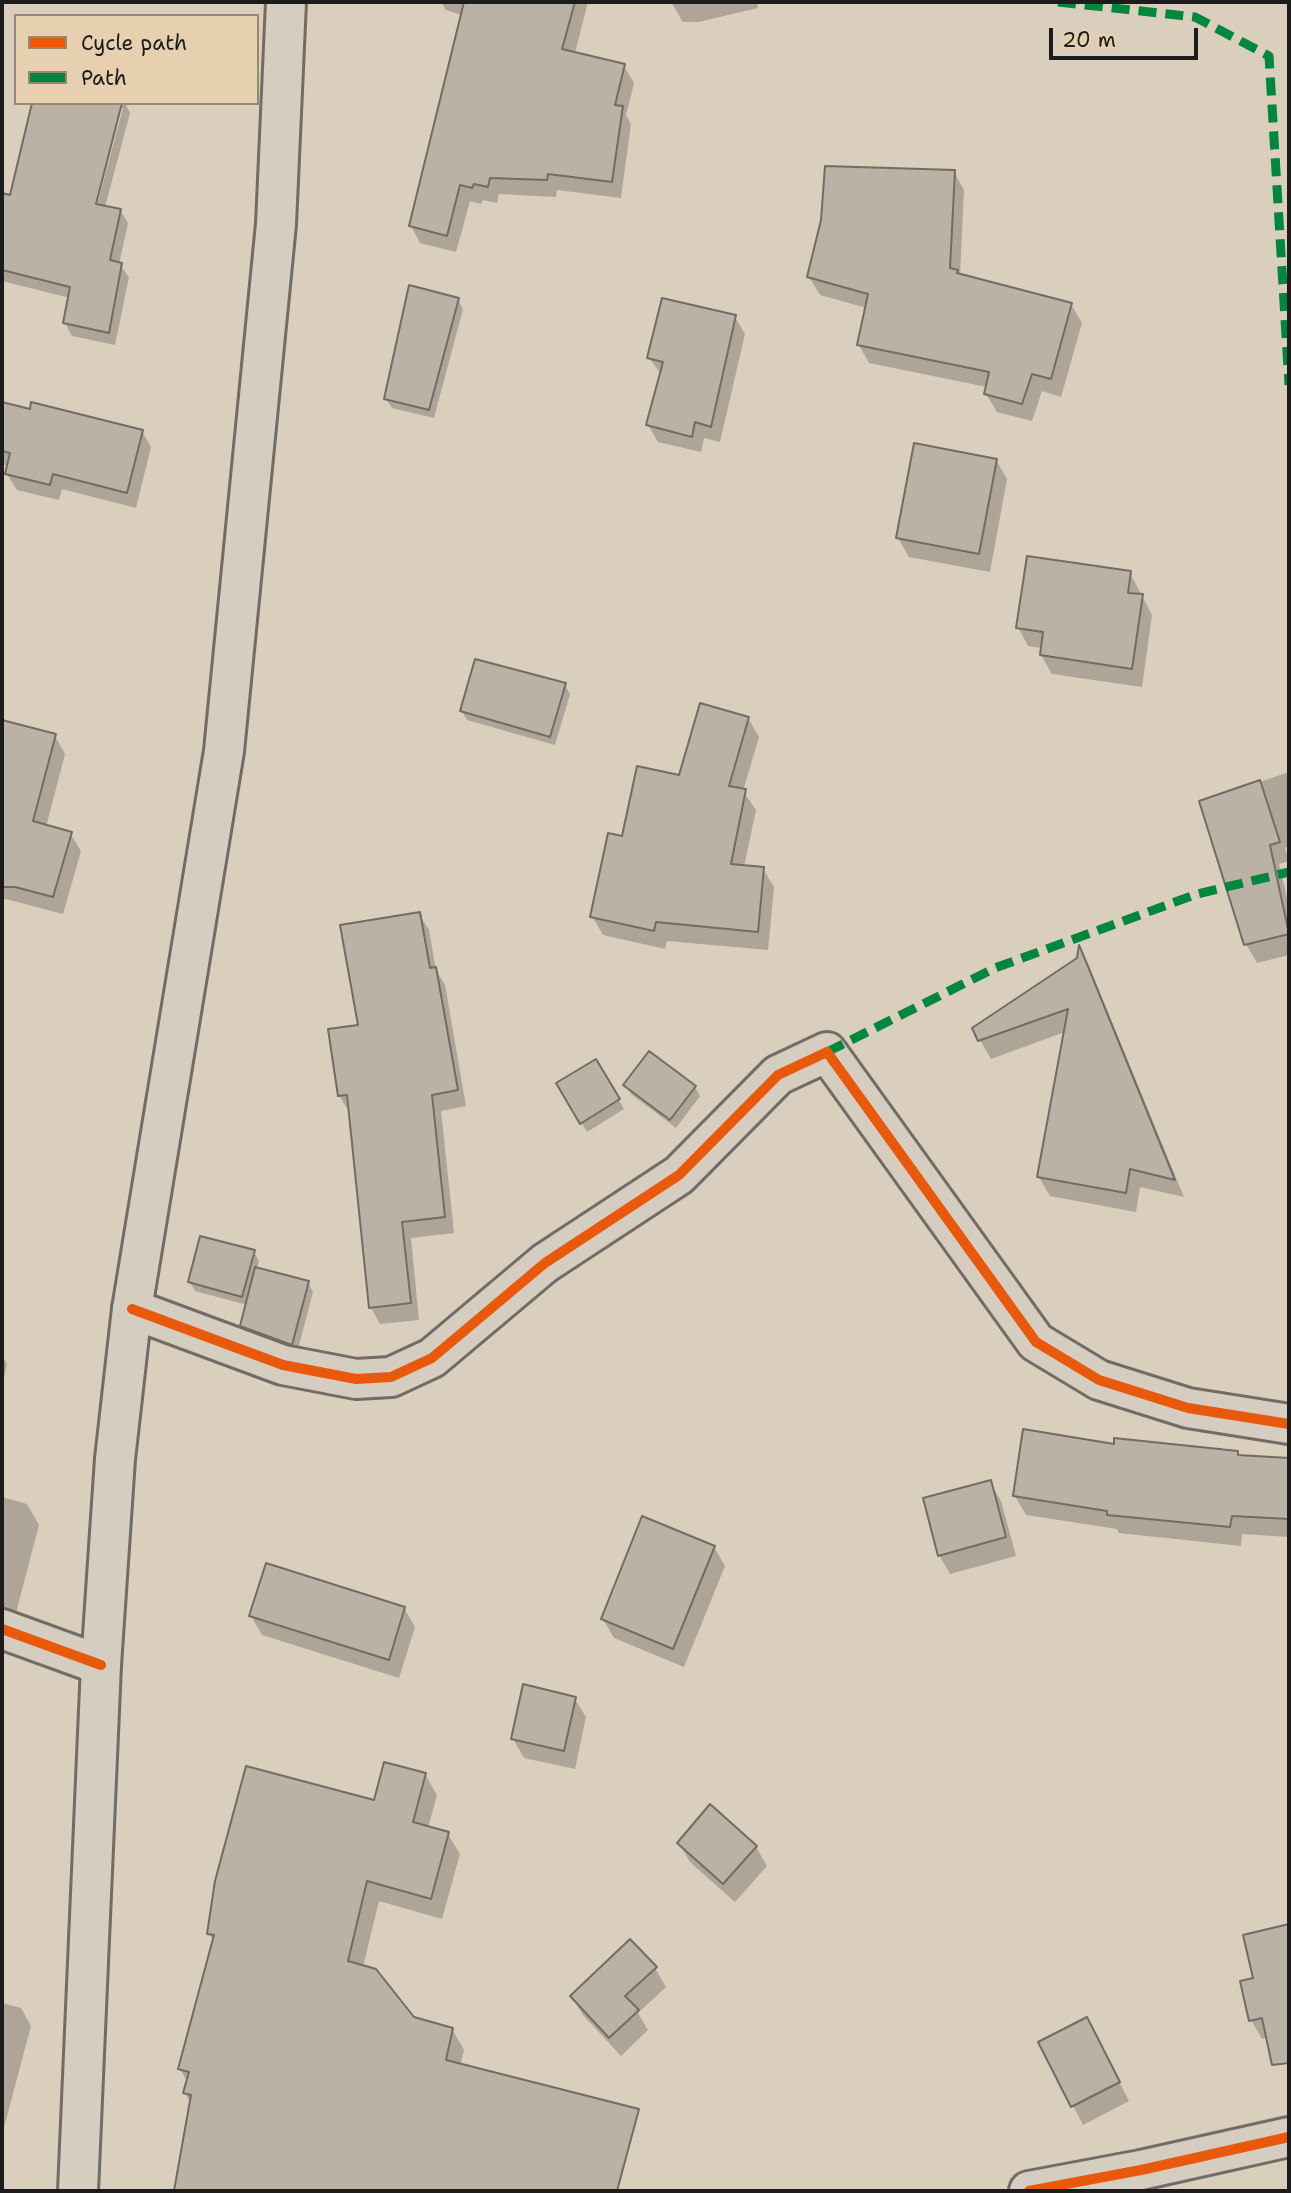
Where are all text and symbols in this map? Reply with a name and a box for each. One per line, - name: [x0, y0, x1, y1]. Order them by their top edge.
- legend: [14, 14, 259, 105]
- scale bar: [1053, 14, 1202, 58]
- text: 20 m: [1062, 26, 1116, 54]
- text: Cycle path: [81, 29, 187, 57]
- text: Path: [81, 64, 127, 92]

